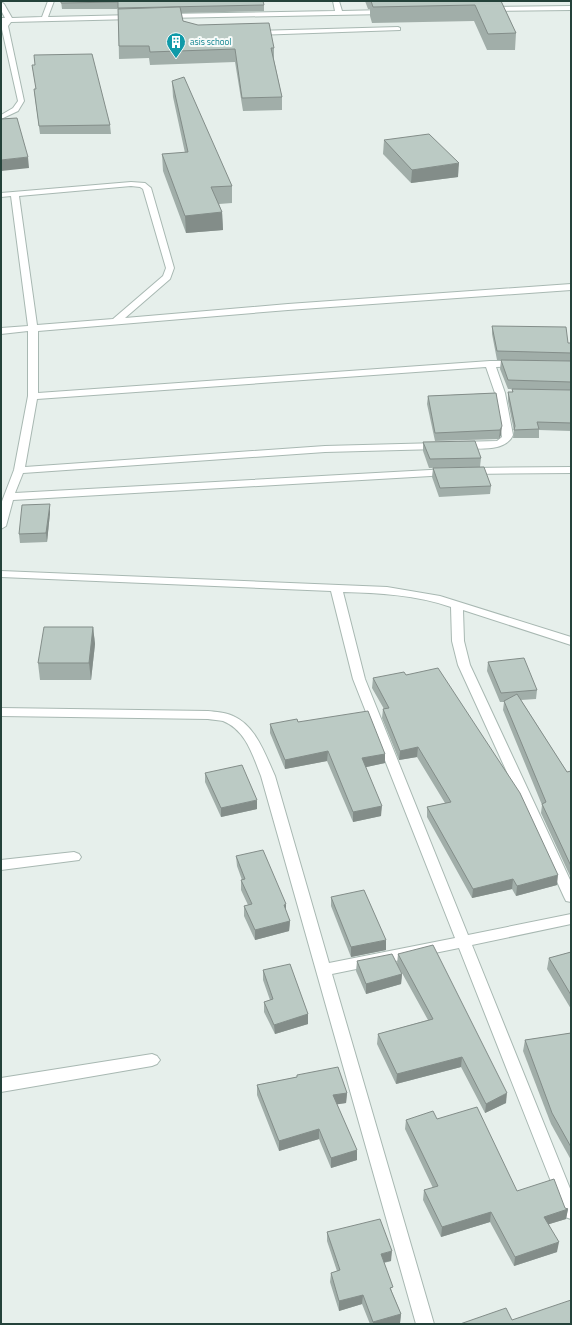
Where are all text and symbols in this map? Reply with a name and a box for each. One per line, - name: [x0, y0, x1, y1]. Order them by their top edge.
- building icon: asis school: [165, 31, 187, 59]
- place label: asis school: [190, 35, 231, 48]

